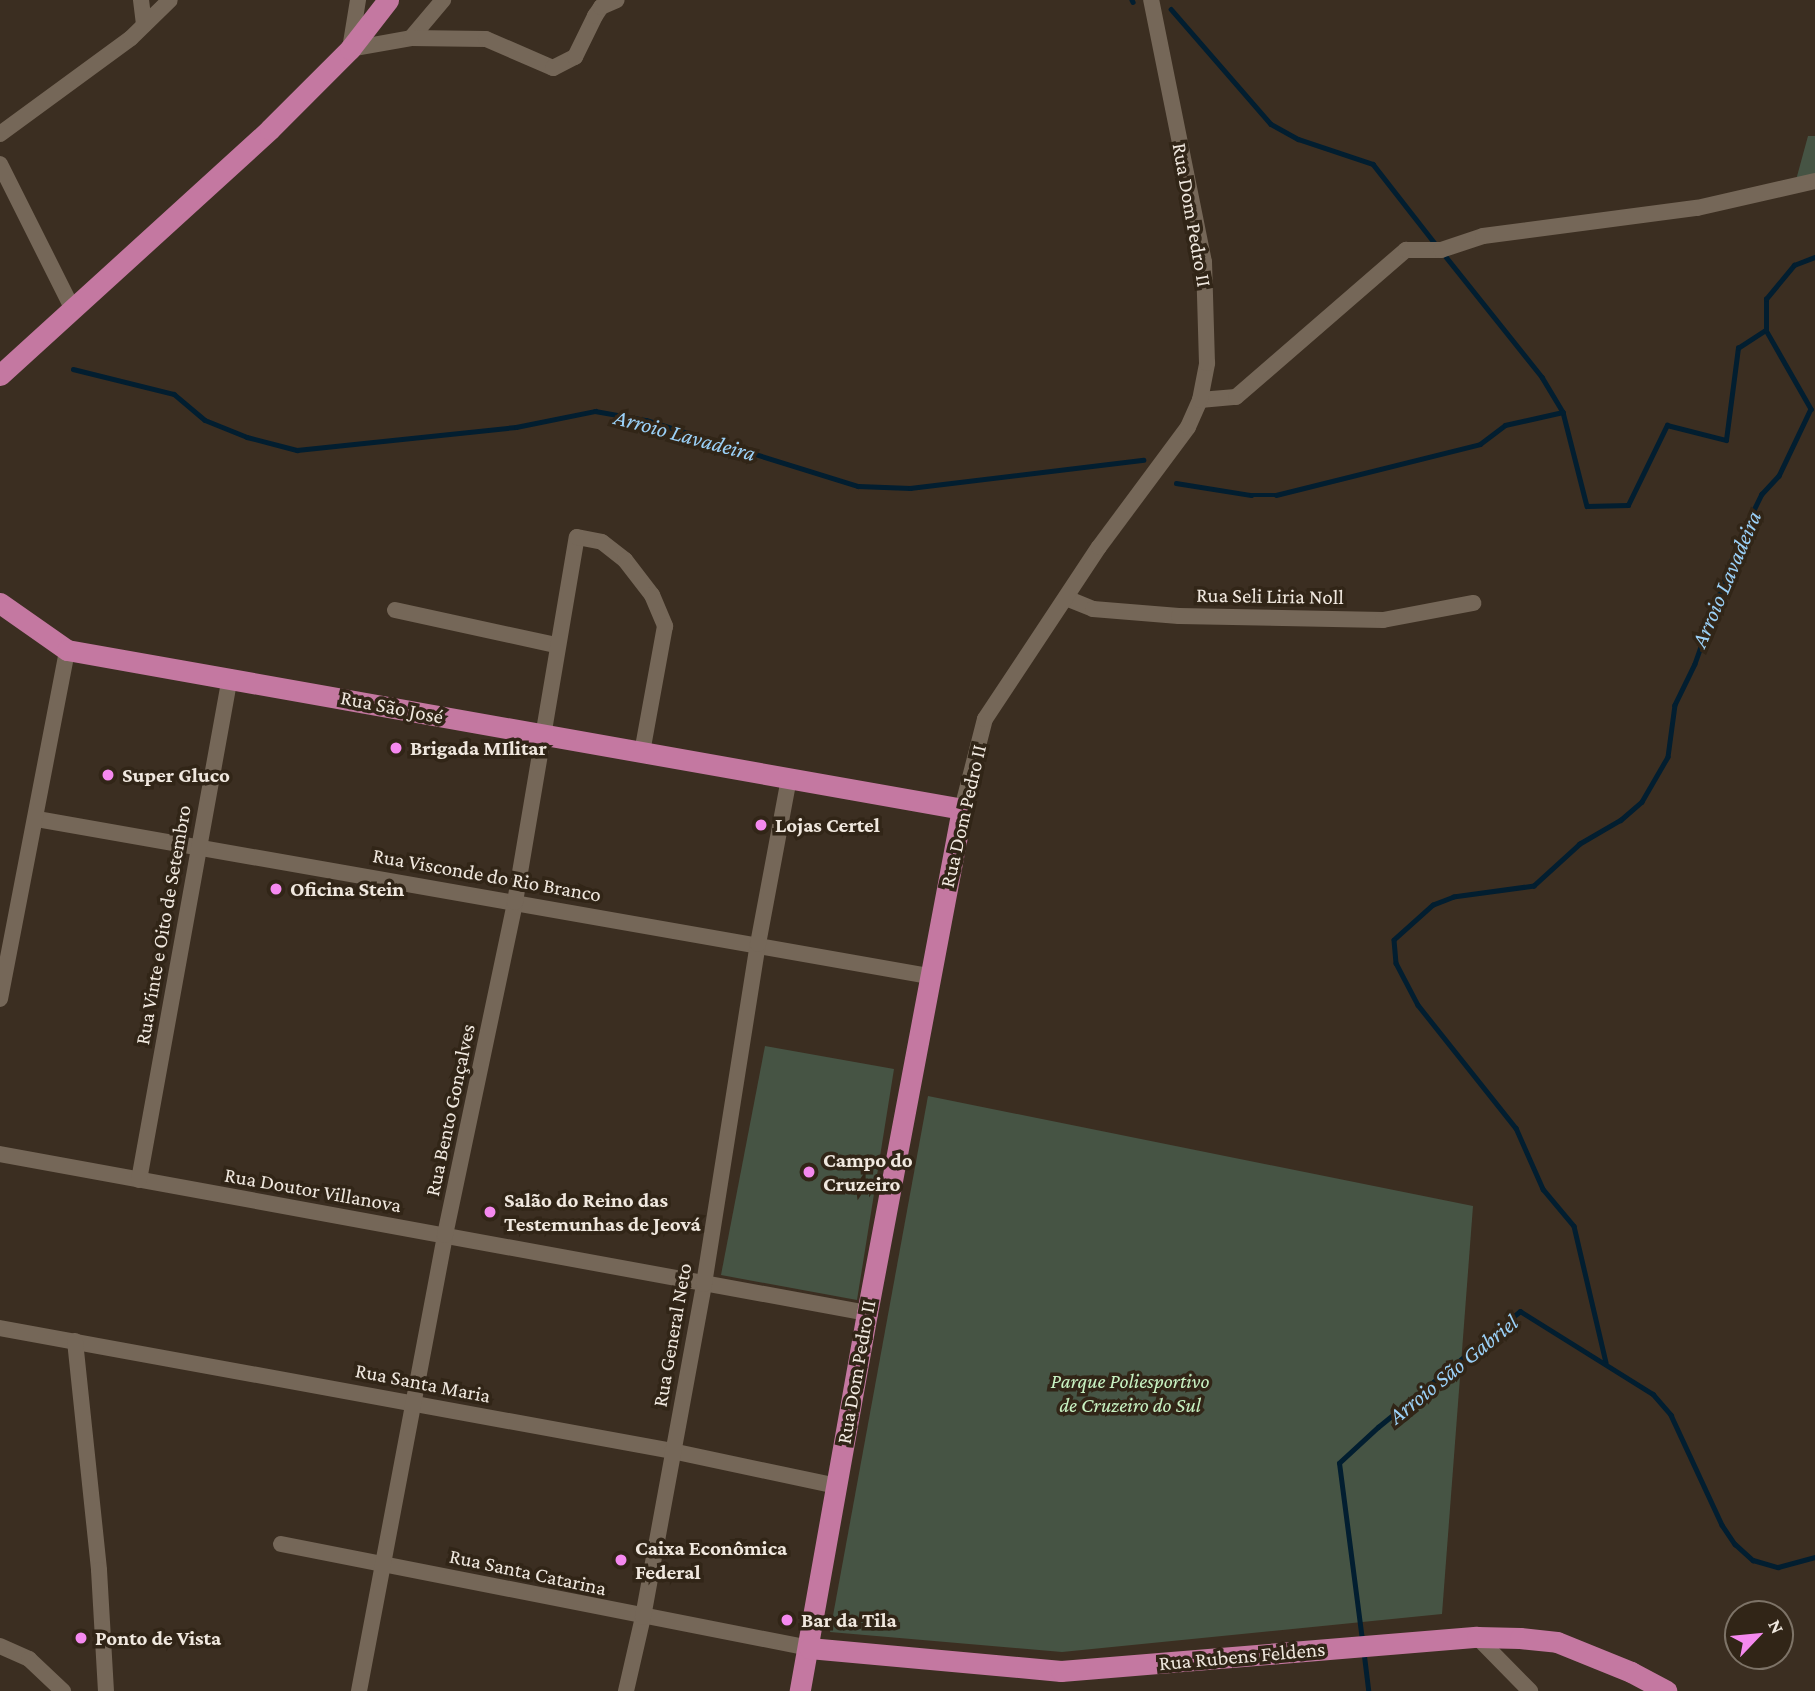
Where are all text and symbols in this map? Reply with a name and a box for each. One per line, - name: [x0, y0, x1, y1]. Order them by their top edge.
- street label: Rua Dom Pedro II: [1167, 141, 1217, 289]
- water label: Arroio Lavadeira: [611, 403, 759, 467]
- water label: Arroio Lavadeira: [1685, 507, 1767, 651]
- street label: Rua Seli Liria Noll: [1196, 582, 1344, 610]
- street label: Rua São José: [338, 685, 446, 729]
- place label: Brigada MIlitar: [410, 735, 547, 761]
- marker: Brigada MIlitar: [388, 740, 404, 756]
- street label: Rua Dom Pedro II: [934, 742, 992, 890]
- place label: Super Gluco: [122, 762, 230, 788]
- marker: Super Gluco: [100, 767, 116, 783]
- street label: Rua Vinte e Oito de Setembro: [130, 803, 196, 1047]
- place label: Lojas Certel: [775, 812, 880, 838]
- marker: Lojas Certel: [753, 817, 769, 833]
- street label: Rua Visconde do Rio Branco: [371, 842, 603, 908]
- place label: Oficina Stein: [290, 876, 404, 902]
- marker: Oficina Stein: [268, 881, 284, 897]
- street label: Rua Bento Gonçalves: [419, 1022, 481, 1198]
- place label: Campo do Cruzeiro: [823, 1147, 913, 1197]
- street label: Rua Doutor Villanova: [223, 1162, 403, 1218]
- marker: Campo do Cruzeiro: [801, 1164, 817, 1180]
- place label: Salão do Reino das Testemunhas de Jeová: [504, 1187, 701, 1237]
- marker: Salão do Reino das Testemunhas de Jeová: [482, 1204, 498, 1220]
- street label: Rua General Neto: [647, 1261, 697, 1409]
- street label: Rua Dom Pedro II: [831, 1298, 881, 1446]
- water label: Arroio São Gabriel: [1383, 1308, 1523, 1430]
- street label: Rua Santa Maria: [353, 1358, 493, 1408]
- park label: Parque Poliesportivo de Cruzeiro do Sul: [1051, 1368, 1209, 1418]
- place label: Caixa Econômica Federal: [635, 1535, 787, 1585]
- street label: Rua Santa Catarina: [447, 1543, 609, 1601]
- marker: Caixa Econômica Federal: [613, 1552, 629, 1568]
- north arrow: [1724, 1600, 1794, 1670]
- place label: Bar da Tila: [801, 1607, 897, 1633]
- marker: Bar da Tila: [779, 1612, 795, 1628]
- text: N: [1764, 1616, 1789, 1637]
- place label: Ponto de Vista: [95, 1625, 221, 1651]
- marker: Ponto de Vista: [73, 1630, 89, 1646]
- street label: Rua Rubens Feldens: [1158, 1636, 1326, 1676]

